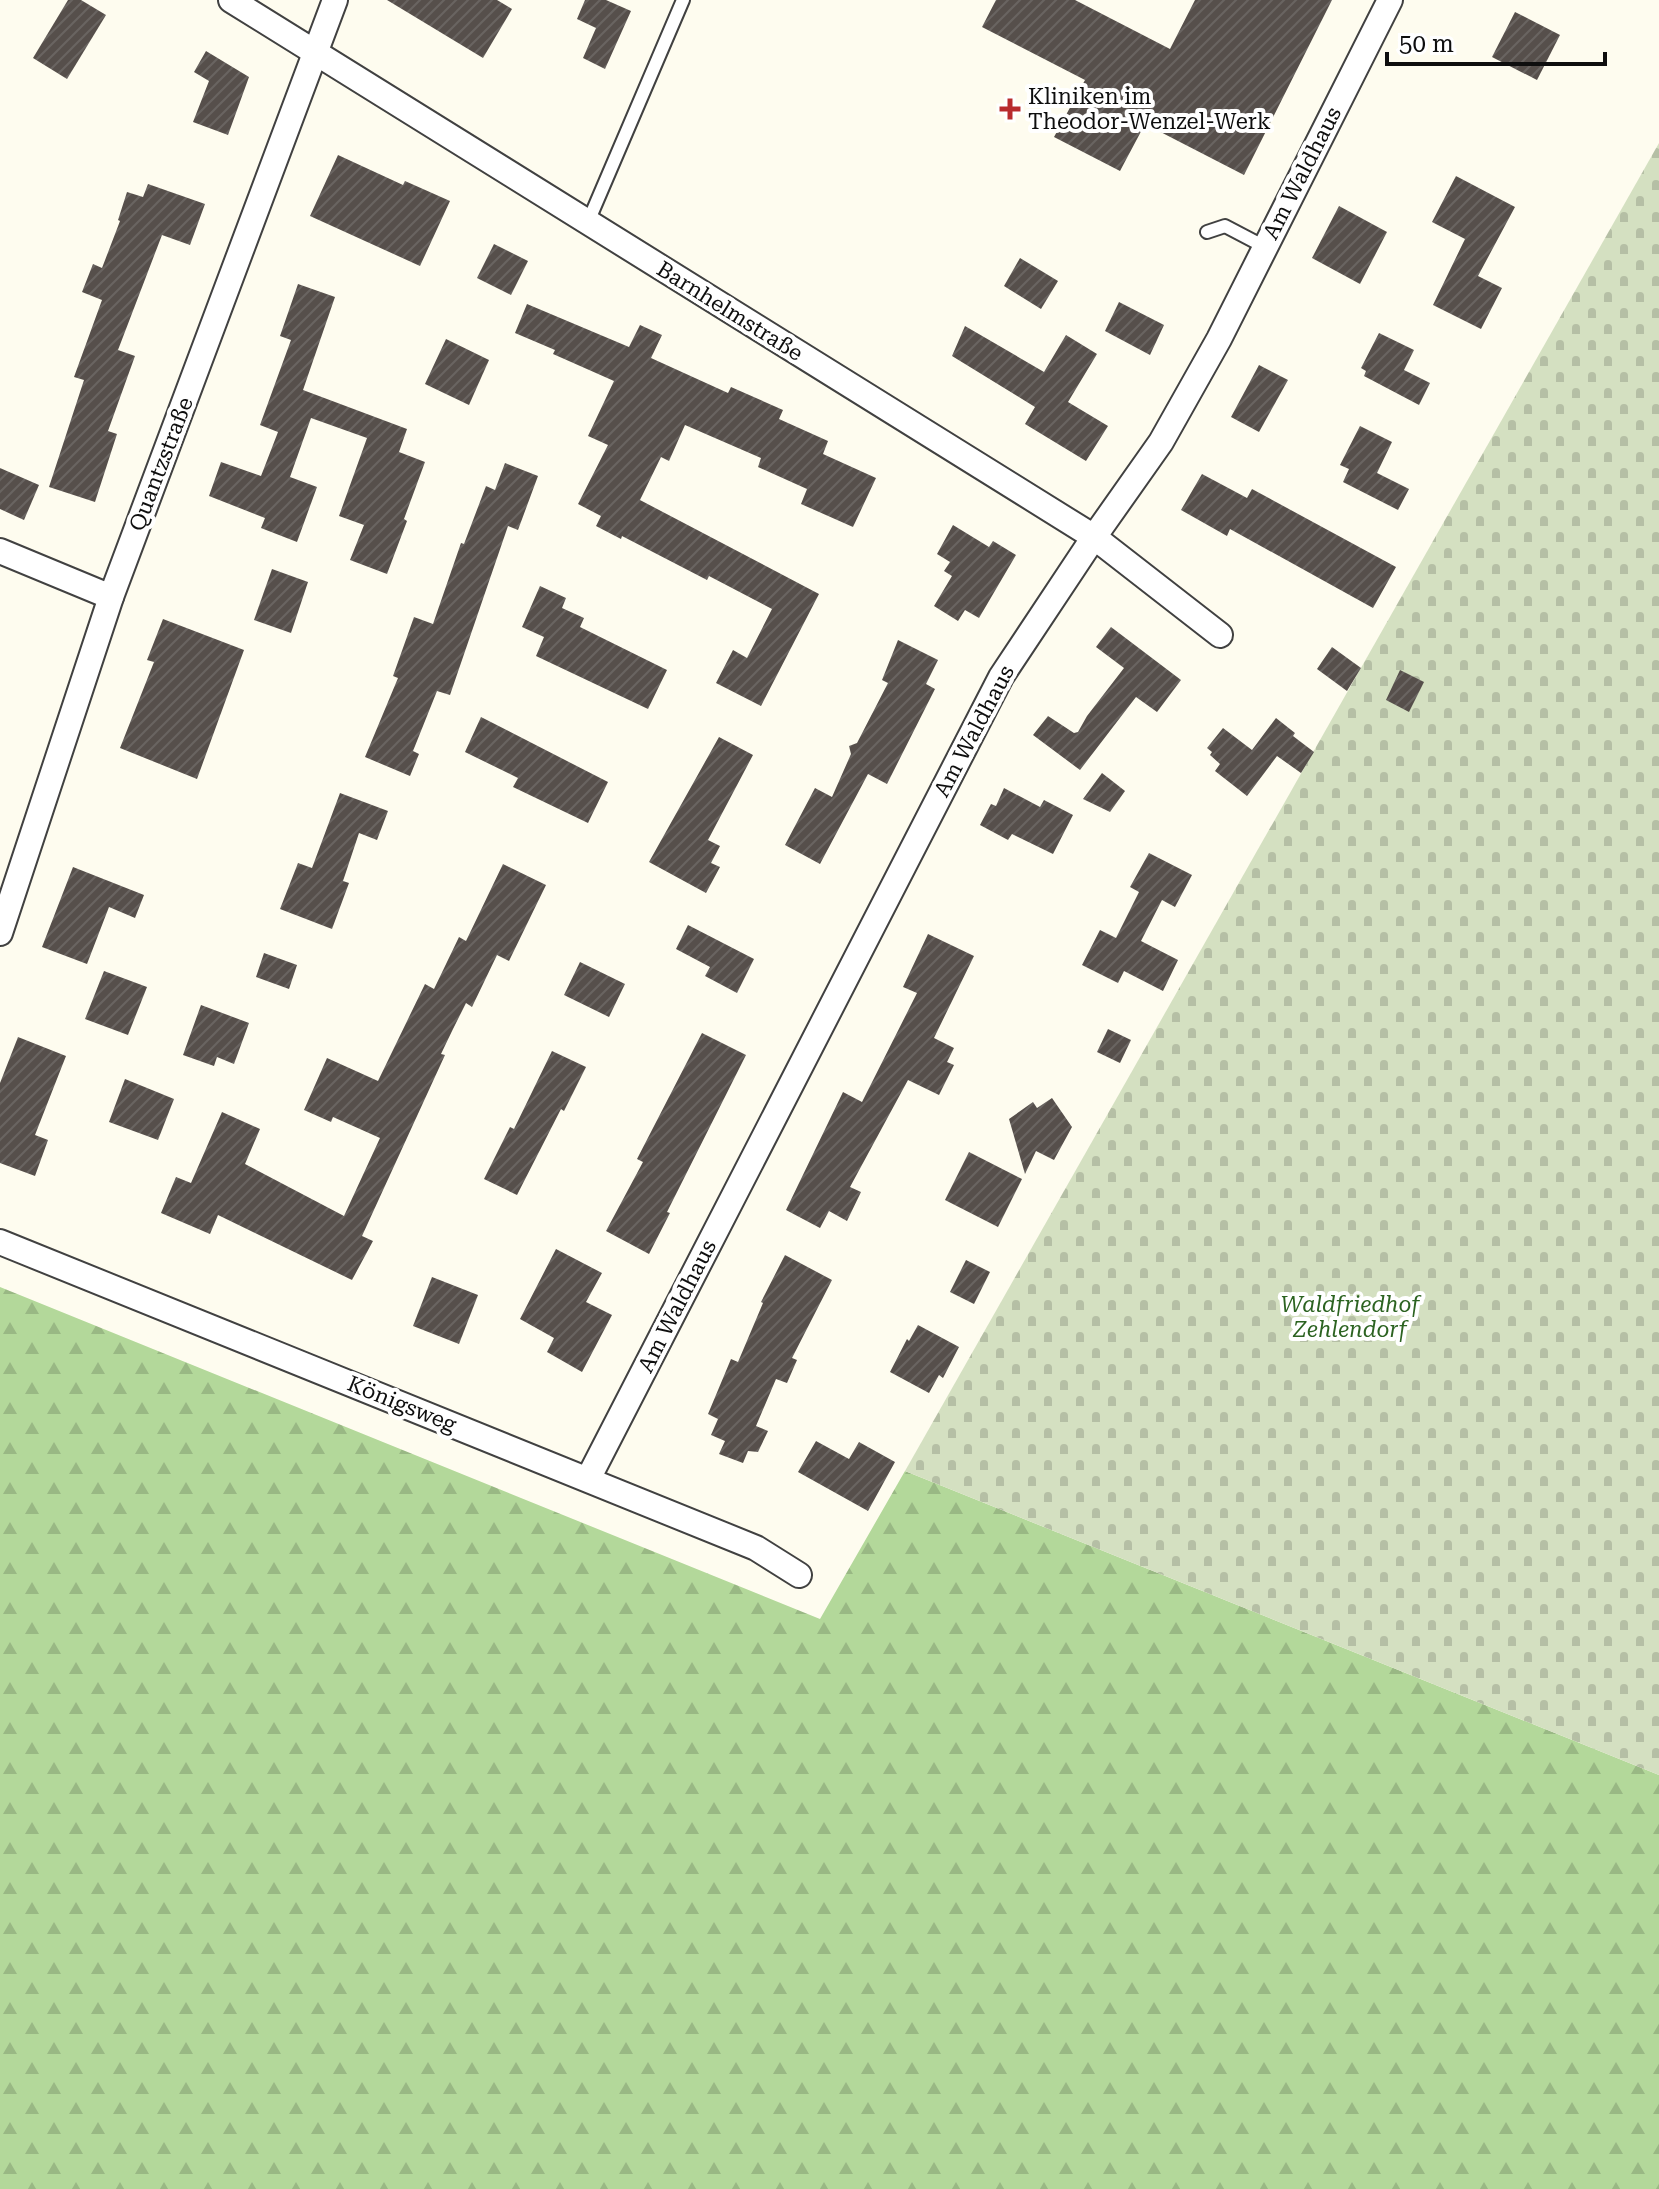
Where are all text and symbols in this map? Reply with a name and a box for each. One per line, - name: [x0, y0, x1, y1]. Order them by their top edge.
- scale bar: [1387, 16, 1605, 66]
- text: 50 m: [1399, 30, 1454, 58]
- place label: Kliniken im Theodor-Wenzel-Werk: [1028, 84, 1271, 134]
- marker: Kliniken im Theodor-Wenzel-Werk: [999, 98, 1021, 120]
- street label: Am Waldhaus: [1258, 103, 1346, 243]
- street label: Barnhelmstraße: [652, 256, 808, 366]
- street label: Quantzstraße: [124, 393, 198, 535]
- street label: Am Waldhaus: [929, 661, 1019, 801]
- street label: Am Waldhaus: [633, 1236, 721, 1376]
- park label: Waldfriedhof Zehlendorf: [1281, 1292, 1422, 1342]
- street label: Königsweg: [344, 1371, 461, 1437]

